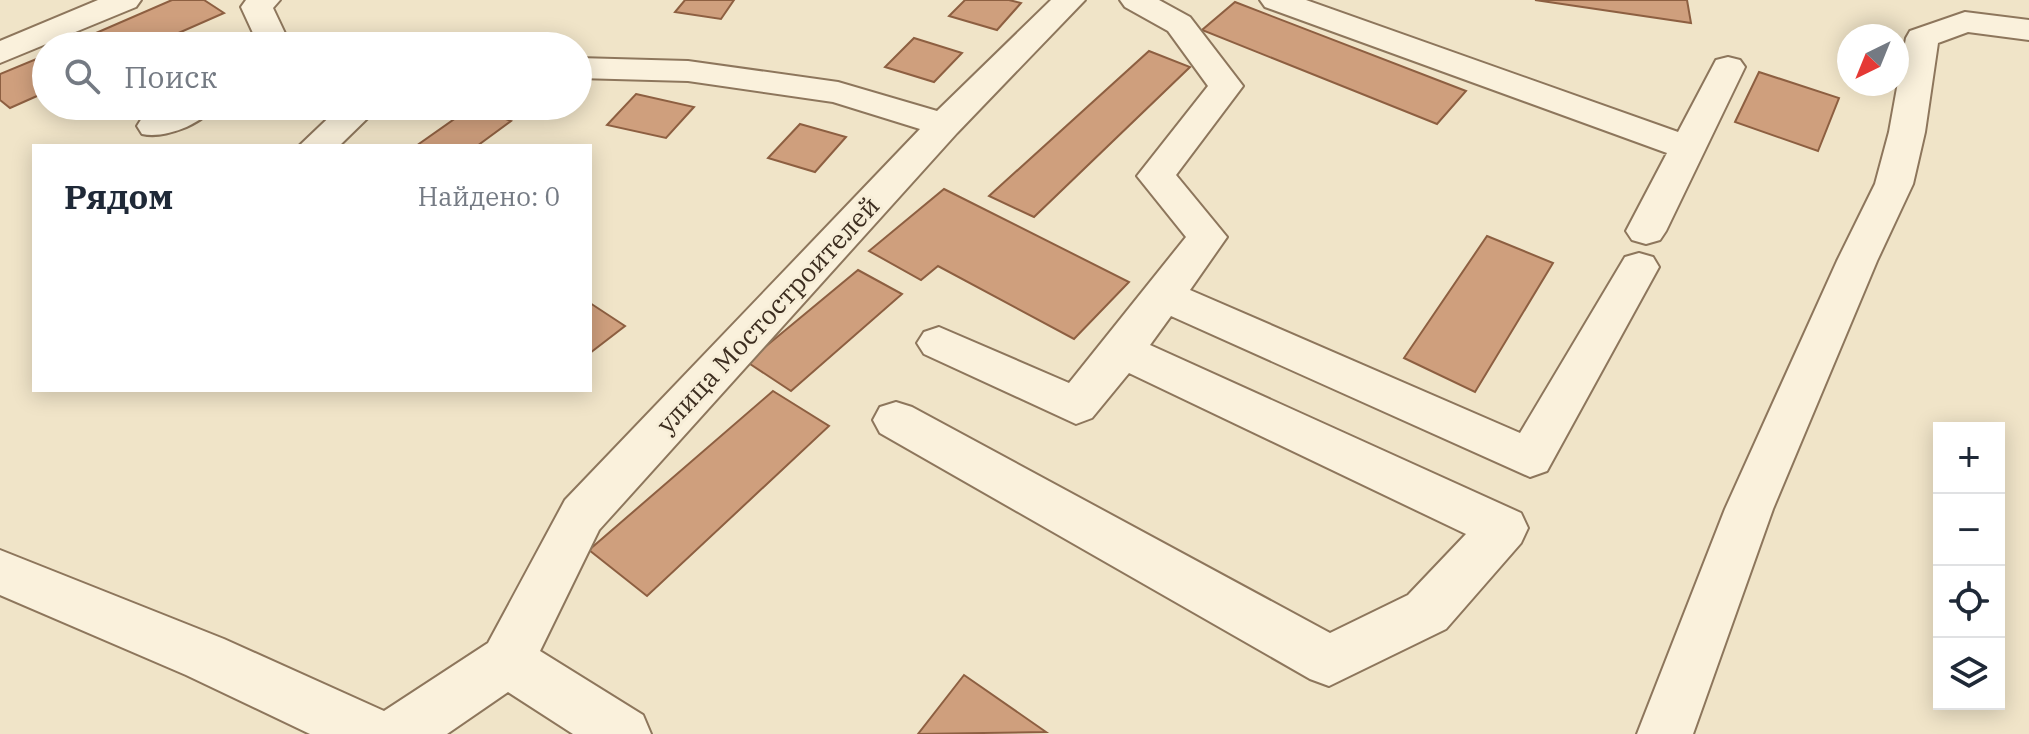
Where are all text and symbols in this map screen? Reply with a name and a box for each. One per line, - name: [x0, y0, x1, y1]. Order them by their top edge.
- north arrow: [1837, 24, 1909, 96]
- search box: [32, 32, 592, 120]
- icon: search: [60, 54, 104, 98]
- text: Поиск: [124, 57, 217, 96]
- text: Рядом: [64, 174, 173, 218]
- text: Найдено: 0: [418, 179, 560, 213]
- street label: улица Мостостроителей: [648, 189, 886, 440]
- map controls: [1933, 422, 2005, 710]
- button: +: [1933, 422, 2005, 494]
- button: −: [1933, 494, 2005, 566]
- button: locate: [1933, 566, 2005, 638]
- button: layers: [1933, 638, 2005, 710]

